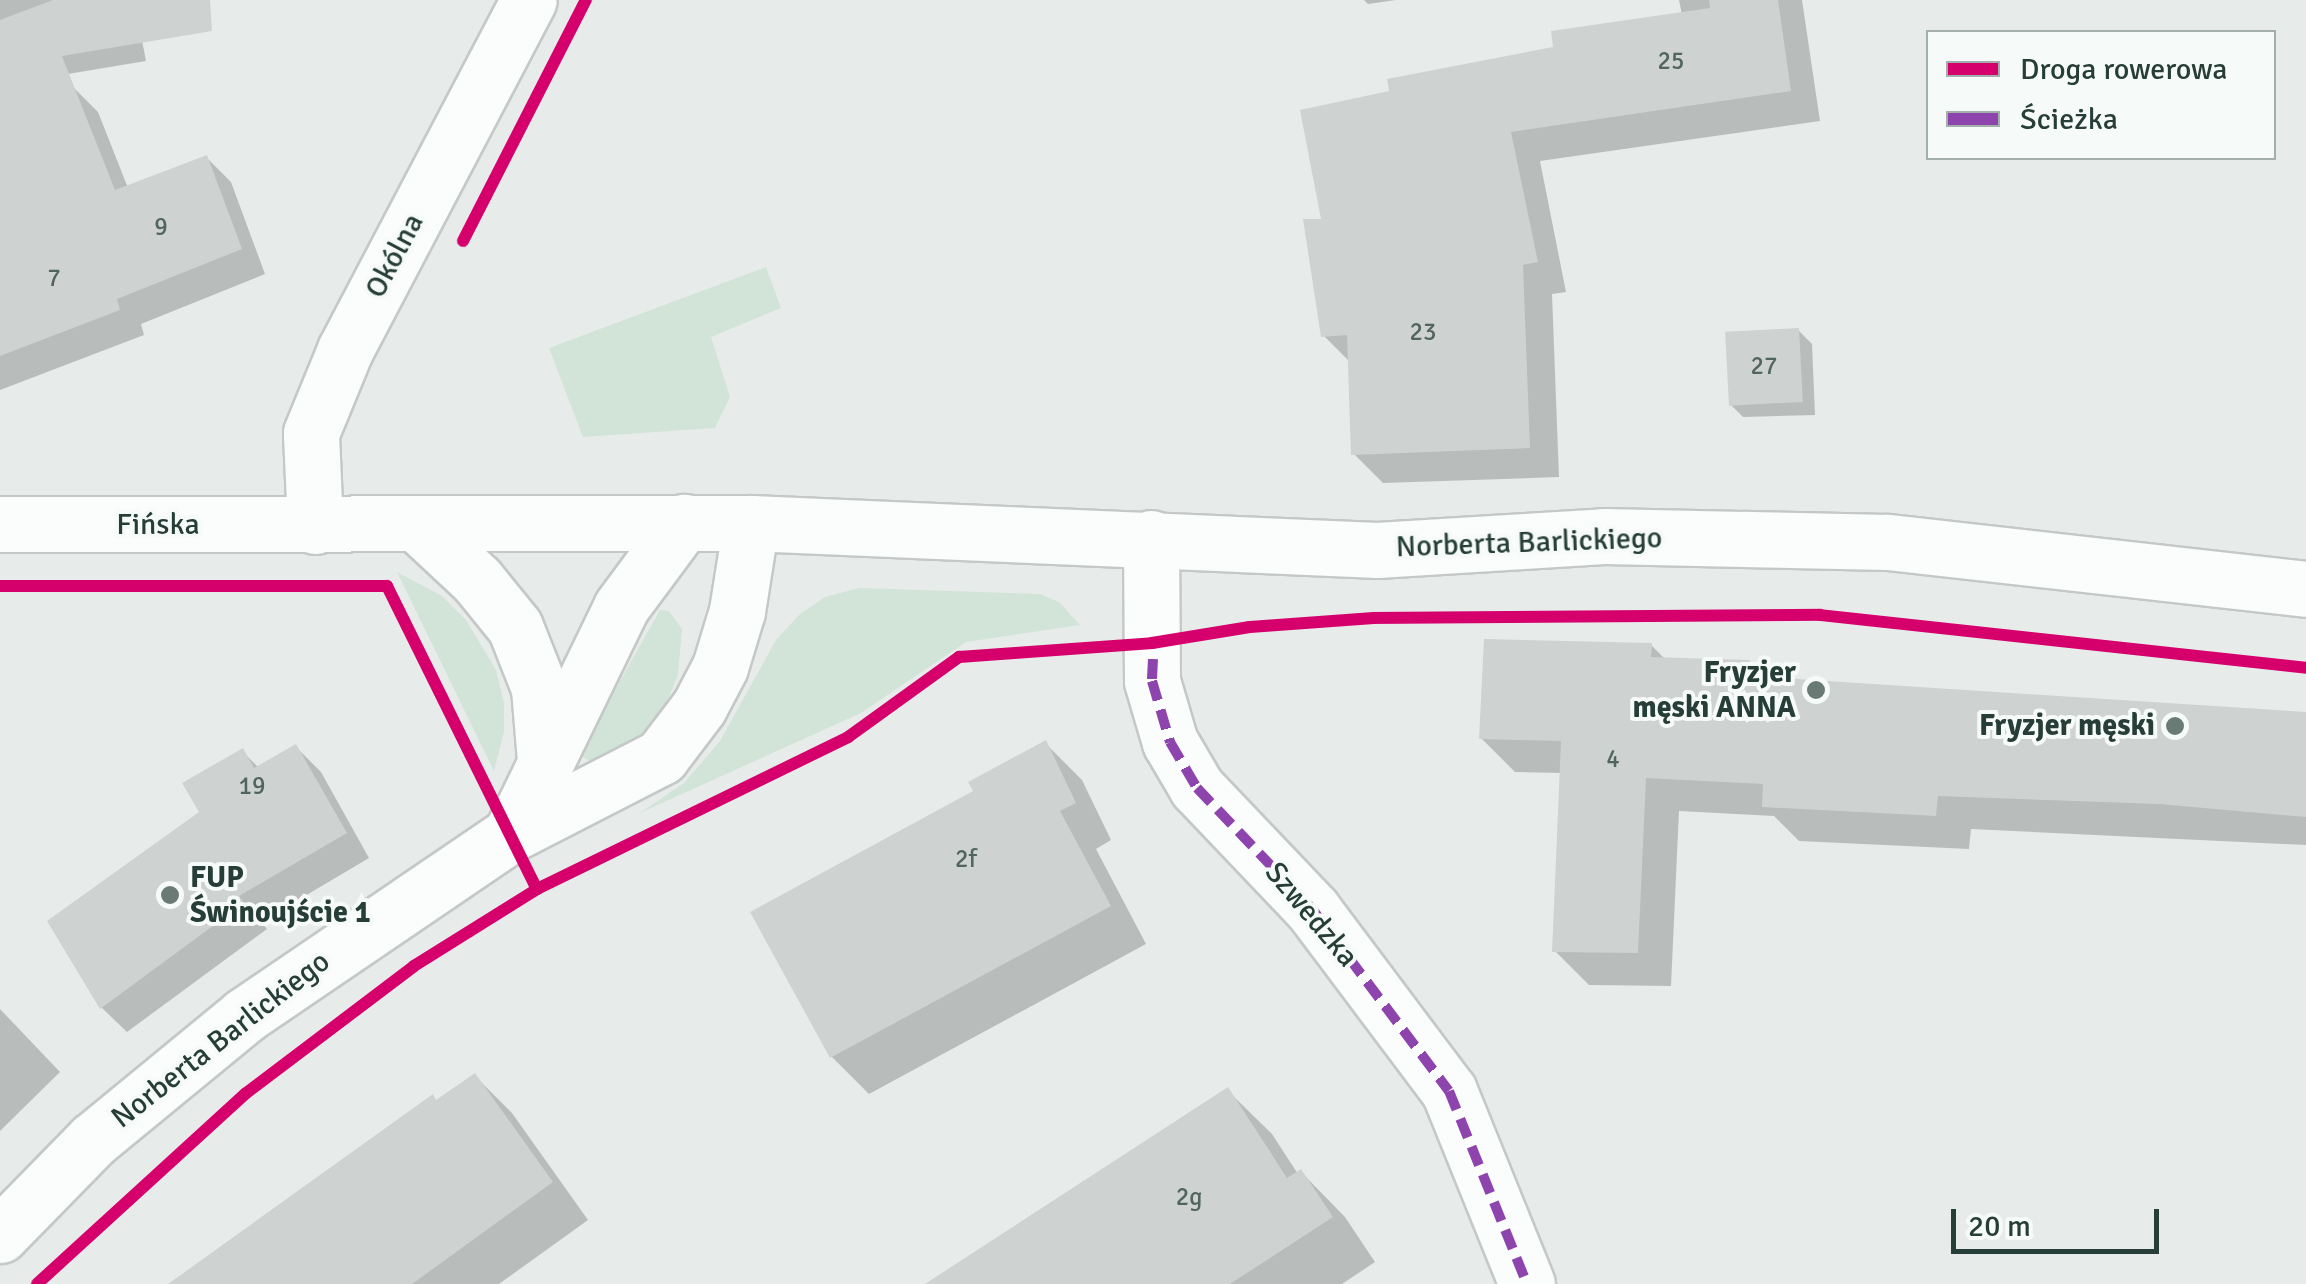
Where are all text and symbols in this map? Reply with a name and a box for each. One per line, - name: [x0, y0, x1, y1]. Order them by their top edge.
- legend: [1926, 30, 2276, 160]
- house number: 25: [1658, 46, 1684, 76]
- text: Droga rowerowa: [2020, 51, 2228, 88]
- text: Ścieżka: [2020, 101, 2118, 138]
- street label: Okólna: [358, 208, 432, 304]
- house number: 9: [154, 212, 168, 242]
- house number: 7: [47, 263, 61, 293]
- house number: 23: [1410, 317, 1436, 347]
- house number: 27: [1751, 351, 1777, 381]
- street label: Fińska: [116, 507, 200, 543]
- street label: Norberta Barlickiego: [1395, 520, 1663, 566]
- place label: Fryzjer męski ANNA: [1632, 655, 1796, 726]
- marker: Fryzjer męski ANNA: [1805, 679, 1827, 701]
- place label: Fryzjer męski: [1979, 708, 2155, 744]
- marker: Fryzjer męski: [2164, 715, 2186, 737]
- house number: 4: [1606, 744, 1620, 774]
- house number: 19: [239, 771, 265, 801]
- house number: 2f: [955, 844, 977, 874]
- street label: Szwedzka: [1257, 855, 1365, 975]
- place label: FUP Świnoujście 1: [190, 860, 371, 930]
- marker: FUP Świnoujście 1: [159, 884, 181, 906]
- street label: Norberta Barlickiego: [105, 944, 337, 1136]
- house number: 2g: [1176, 1182, 1202, 1212]
- scale bar: [1956, 1189, 2164, 1251]
- text: 20 m: [1968, 1208, 2031, 1245]

